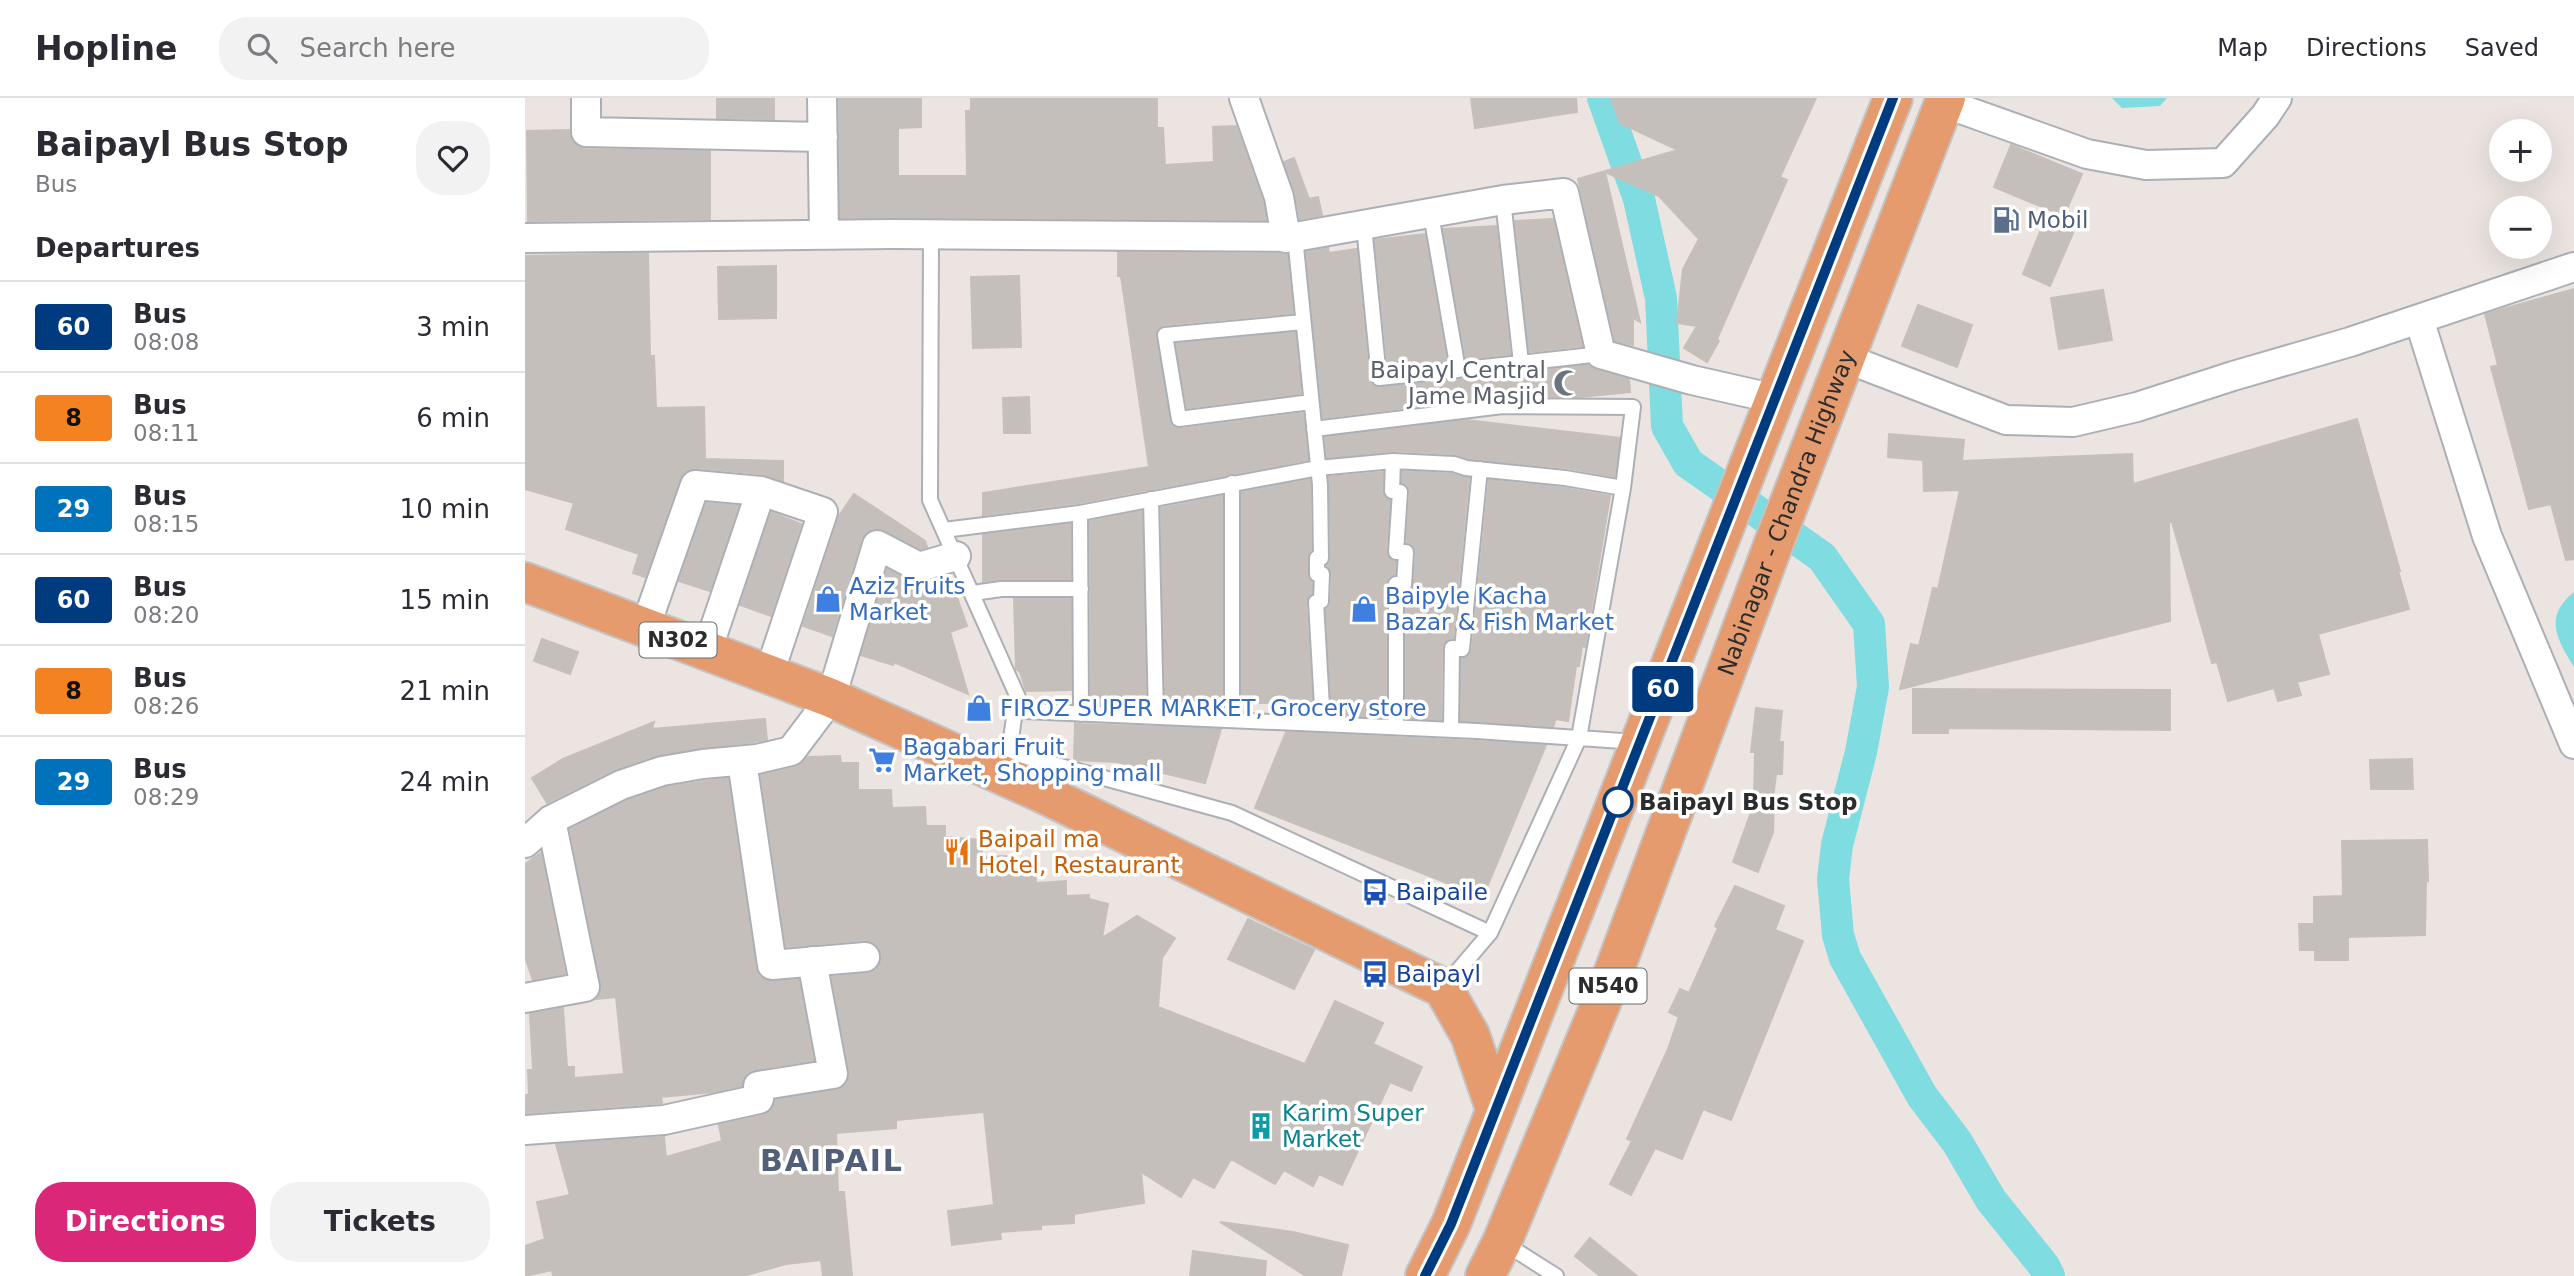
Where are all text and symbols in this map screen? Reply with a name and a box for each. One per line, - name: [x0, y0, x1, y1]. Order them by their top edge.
- search box: [219, 17, 709, 80]
- text: Hopline: [35, 29, 177, 68]
- icon: search: [243, 29, 281, 67]
- text: Search here: [299, 33, 456, 63]
- text: Map: [2217, 34, 2268, 62]
- text: Directions: [2306, 34, 2427, 62]
- text: Saved: [2465, 34, 2539, 62]
- map controls: [2489, 119, 2552, 259]
- button: +: [2489, 119, 2552, 182]
- button: heart: [416, 121, 490, 195]
- text: Baipayl Bus Stop: [35, 125, 349, 164]
- text: Bus: [35, 171, 77, 197]
- button: −: [2489, 196, 2552, 259]
- fuel station icon: Mobil: [1991, 205, 2021, 235]
- place label: Mobil: [2027, 207, 2088, 233]
- text: Departures: [35, 233, 200, 263]
- text: Bus: [133, 299, 187, 329]
- text: 3 min: [416, 312, 490, 342]
- text: 60: [57, 313, 90, 341]
- text: 08:08: [133, 329, 199, 355]
- street label: Nabinagar - Chandra Highway: [1713, 346, 1860, 679]
- place label: Baipayl Central Jame Masjid: [1370, 357, 1546, 409]
- mosque icon: Baipayl Central Jame Masjid: [1552, 368, 1582, 398]
- text: Bus: [133, 390, 187, 420]
- text: 6 min: [416, 403, 490, 433]
- text: 8: [65, 404, 82, 432]
- text: 08:11: [133, 420, 199, 446]
- text: Bus: [133, 481, 187, 511]
- text: 10 min: [400, 494, 490, 524]
- text: 29: [57, 495, 90, 523]
- text: 08:15: [133, 511, 199, 537]
- text: Bus: [133, 572, 187, 602]
- place label: Aziz Fruits Market: [849, 573, 966, 625]
- place label: Baipyle Kacha Bazar & Fish Market: [1385, 583, 1614, 635]
- shop icon: Aziz Fruits Market: [813, 584, 843, 614]
- text: 15 min: [400, 585, 490, 615]
- text: 60: [57, 586, 90, 614]
- shop icon: Baipyle Kacha Bazar & Fish Market: [1349, 594, 1379, 624]
- text: 08:20: [133, 602, 199, 628]
- road number: N302: [639, 622, 717, 658]
- text: Bus: [133, 663, 187, 693]
- line badge: 60: [1631, 666, 1695, 712]
- text: 60: [1646, 675, 1680, 703]
- text: 21 min: [400, 676, 490, 706]
- text: 8: [65, 677, 82, 705]
- text: 08:26: [133, 693, 199, 719]
- shop icon: FIROZ SUPER MARKET, Grocery store: [964, 693, 994, 723]
- place label: FIROZ SUPER MARKET, Grocery store: [1000, 695, 1426, 721]
- place label: Bagabari Fruit Market, Shopping mall: [903, 734, 1161, 786]
- supermarket icon: Bagabari Fruit Market, Shopping mall: [867, 745, 897, 775]
- text: Bus: [133, 754, 187, 784]
- text: 24 min: [400, 767, 490, 797]
- text: 29: [57, 768, 90, 796]
- text: 08:29: [133, 784, 199, 810]
- marker: Baipayl Bus Stop: [1603, 787, 1633, 817]
- place label: Baipayl Bus Stop: [1639, 789, 1858, 815]
- place label: Baipail ma Hotel, Restaurant: [978, 826, 1179, 878]
- restaurant icon: Baipail ma Hotel, Restaurant: [942, 837, 972, 867]
- bus stop icon: Baipaile: [1360, 877, 1390, 907]
- place label: Baipaile: [1396, 879, 1488, 905]
- bus stop icon: Baipayl: [1360, 959, 1390, 989]
- place label: Baipayl: [1396, 961, 1481, 987]
- road number: N540: [1569, 968, 1647, 1004]
- place label: Karim Super Market: [1282, 1100, 1424, 1152]
- building icon: Karim Super Market: [1246, 1111, 1276, 1141]
- district label: BAIPAIL: [760, 1143, 904, 1178]
- button: Directions: [35, 1182, 256, 1262]
- button: Tickets: [270, 1182, 490, 1262]

